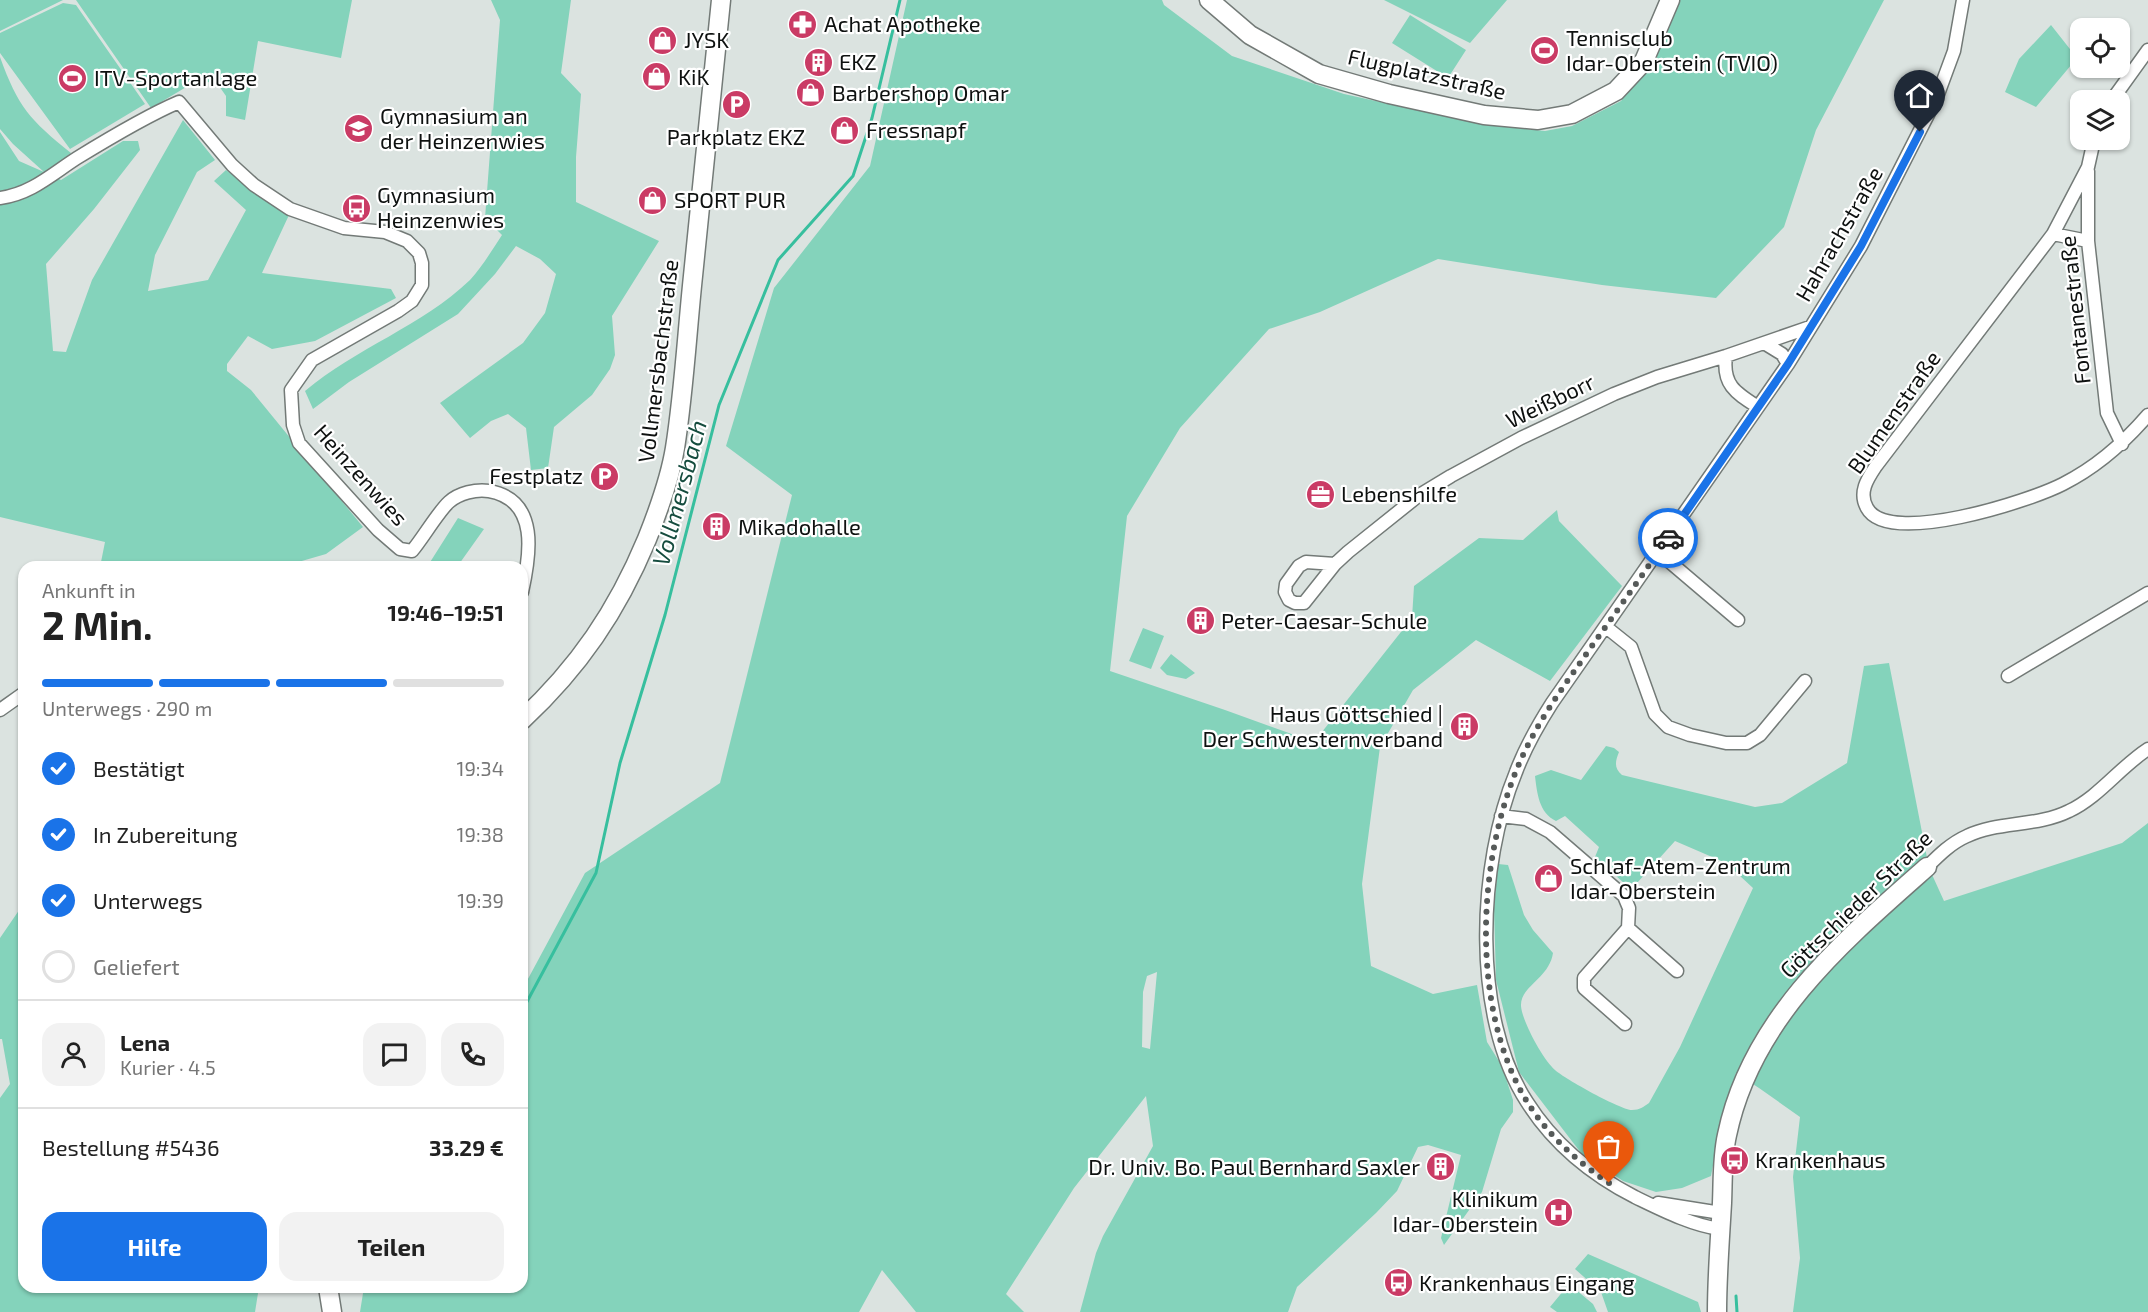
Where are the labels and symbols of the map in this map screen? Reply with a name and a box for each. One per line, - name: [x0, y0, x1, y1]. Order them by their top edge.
- pharmacy icon: Achat Apotheke: [787, 8, 819, 40]
- place label: Achat Apotheke: [824, 10, 981, 36]
- shop icon: JYSK: [647, 24, 679, 56]
- place label: Tennisclub Idar-Oberstein (TVIO): [1566, 24, 1778, 75]
- place label: JYSK: [684, 26, 729, 52]
- sports icon: Tennisclub Idar-Oberstein (TVIO): [1529, 35, 1561, 67]
- street label: Flugplatzstraße: [1346, 42, 1509, 104]
- building icon: EKZ: [802, 46, 834, 78]
- place label: EKZ: [839, 48, 877, 74]
- shop icon: KiK: [641, 61, 673, 93]
- sports icon: ITV-Sportanlage: [57, 62, 89, 94]
- place label: KiK: [678, 63, 709, 89]
- place label: ITV-Sportanlage: [94, 64, 257, 90]
- pin: [1894, 70, 1945, 132]
- shop icon: Barbershop Omar: [795, 77, 827, 109]
- place label: Barbershop Omar: [832, 79, 1009, 105]
- parking icon: Parkplatz EKZ: [720, 89, 752, 121]
- place label: Gymnasium an der Heinzenwies: [380, 102, 545, 153]
- school or university icon: Gymnasium an der Heinzenwies: [343, 113, 375, 145]
- shop icon: Fressnapf: [829, 114, 861, 146]
- place label: Fressnapf: [866, 116, 967, 142]
- place label: Parkplatz EKZ: [667, 123, 805, 149]
- street label: Hahrachstraße: [1789, 162, 1887, 305]
- place label: Gymnasium Heinzenwies: [377, 181, 504, 232]
- shop icon: SPORT PUR: [637, 184, 669, 216]
- place label: SPORT PUR: [674, 186, 786, 212]
- bus stop icon: Gymnasium Heinzenwies: [340, 192, 372, 224]
- street label: Fontanestraße: [2053, 235, 2095, 386]
- street label: Vollmersbachstraße: [632, 258, 682, 464]
- street label: Blumenstraße: [1841, 345, 1945, 478]
- street label: Weißborr: [1501, 367, 1598, 433]
- water label: Vollmersbach: [645, 417, 712, 569]
- street label: Heinzenwies: [310, 418, 414, 530]
- parking icon: Festplatz: [588, 460, 620, 492]
- place label: Festplatz: [489, 462, 583, 488]
- office icon: Lebenshilfe: [1304, 478, 1336, 510]
- place label: Lebenshilfe: [1341, 480, 1457, 506]
- courier: [1638, 508, 1698, 568]
- building icon: Mikadohalle: [701, 511, 733, 543]
- place label: Mikadohalle: [738, 513, 861, 539]
- building icon: Peter-Caesar-Schule: [1184, 605, 1216, 637]
- place label: Peter-Caesar-Schule: [1221, 607, 1427, 633]
- place label: Haus Göttschied | Der Schwesternverband: [1202, 700, 1443, 751]
- building icon: Haus Göttschied | Der Schwesternverband: [1448, 711, 1480, 743]
- street label: Göttschieder Straße: [1774, 824, 1937, 982]
- place label: Schlaf-Atem-Zentrum Idar-Oberstein: [1570, 852, 1791, 903]
- shop icon: Schlaf-Atem-Zentrum Idar-Oberstein: [1533, 863, 1565, 895]
- pin: [1583, 1121, 1634, 1183]
- bus stop icon: Krankenhaus: [1718, 1144, 1750, 1176]
- place label: Krankenhaus: [1755, 1146, 1886, 1172]
- building icon: Dr. Univ. Bo. Paul Bernhard Saxler: [1425, 1151, 1457, 1183]
- place label: Dr. Univ. Bo. Paul Bernhard Saxler: [1088, 1153, 1420, 1179]
- place label: Klinikum Idar-Oberstein: [1392, 1185, 1538, 1236]
- hospital icon: Klinikum Idar-Oberstein: [1543, 1196, 1575, 1228]
- bus stop icon: Krankenhaus Eingang: [1382, 1267, 1414, 1299]
- place label: Krankenhaus Eingang: [1419, 1269, 1635, 1295]

